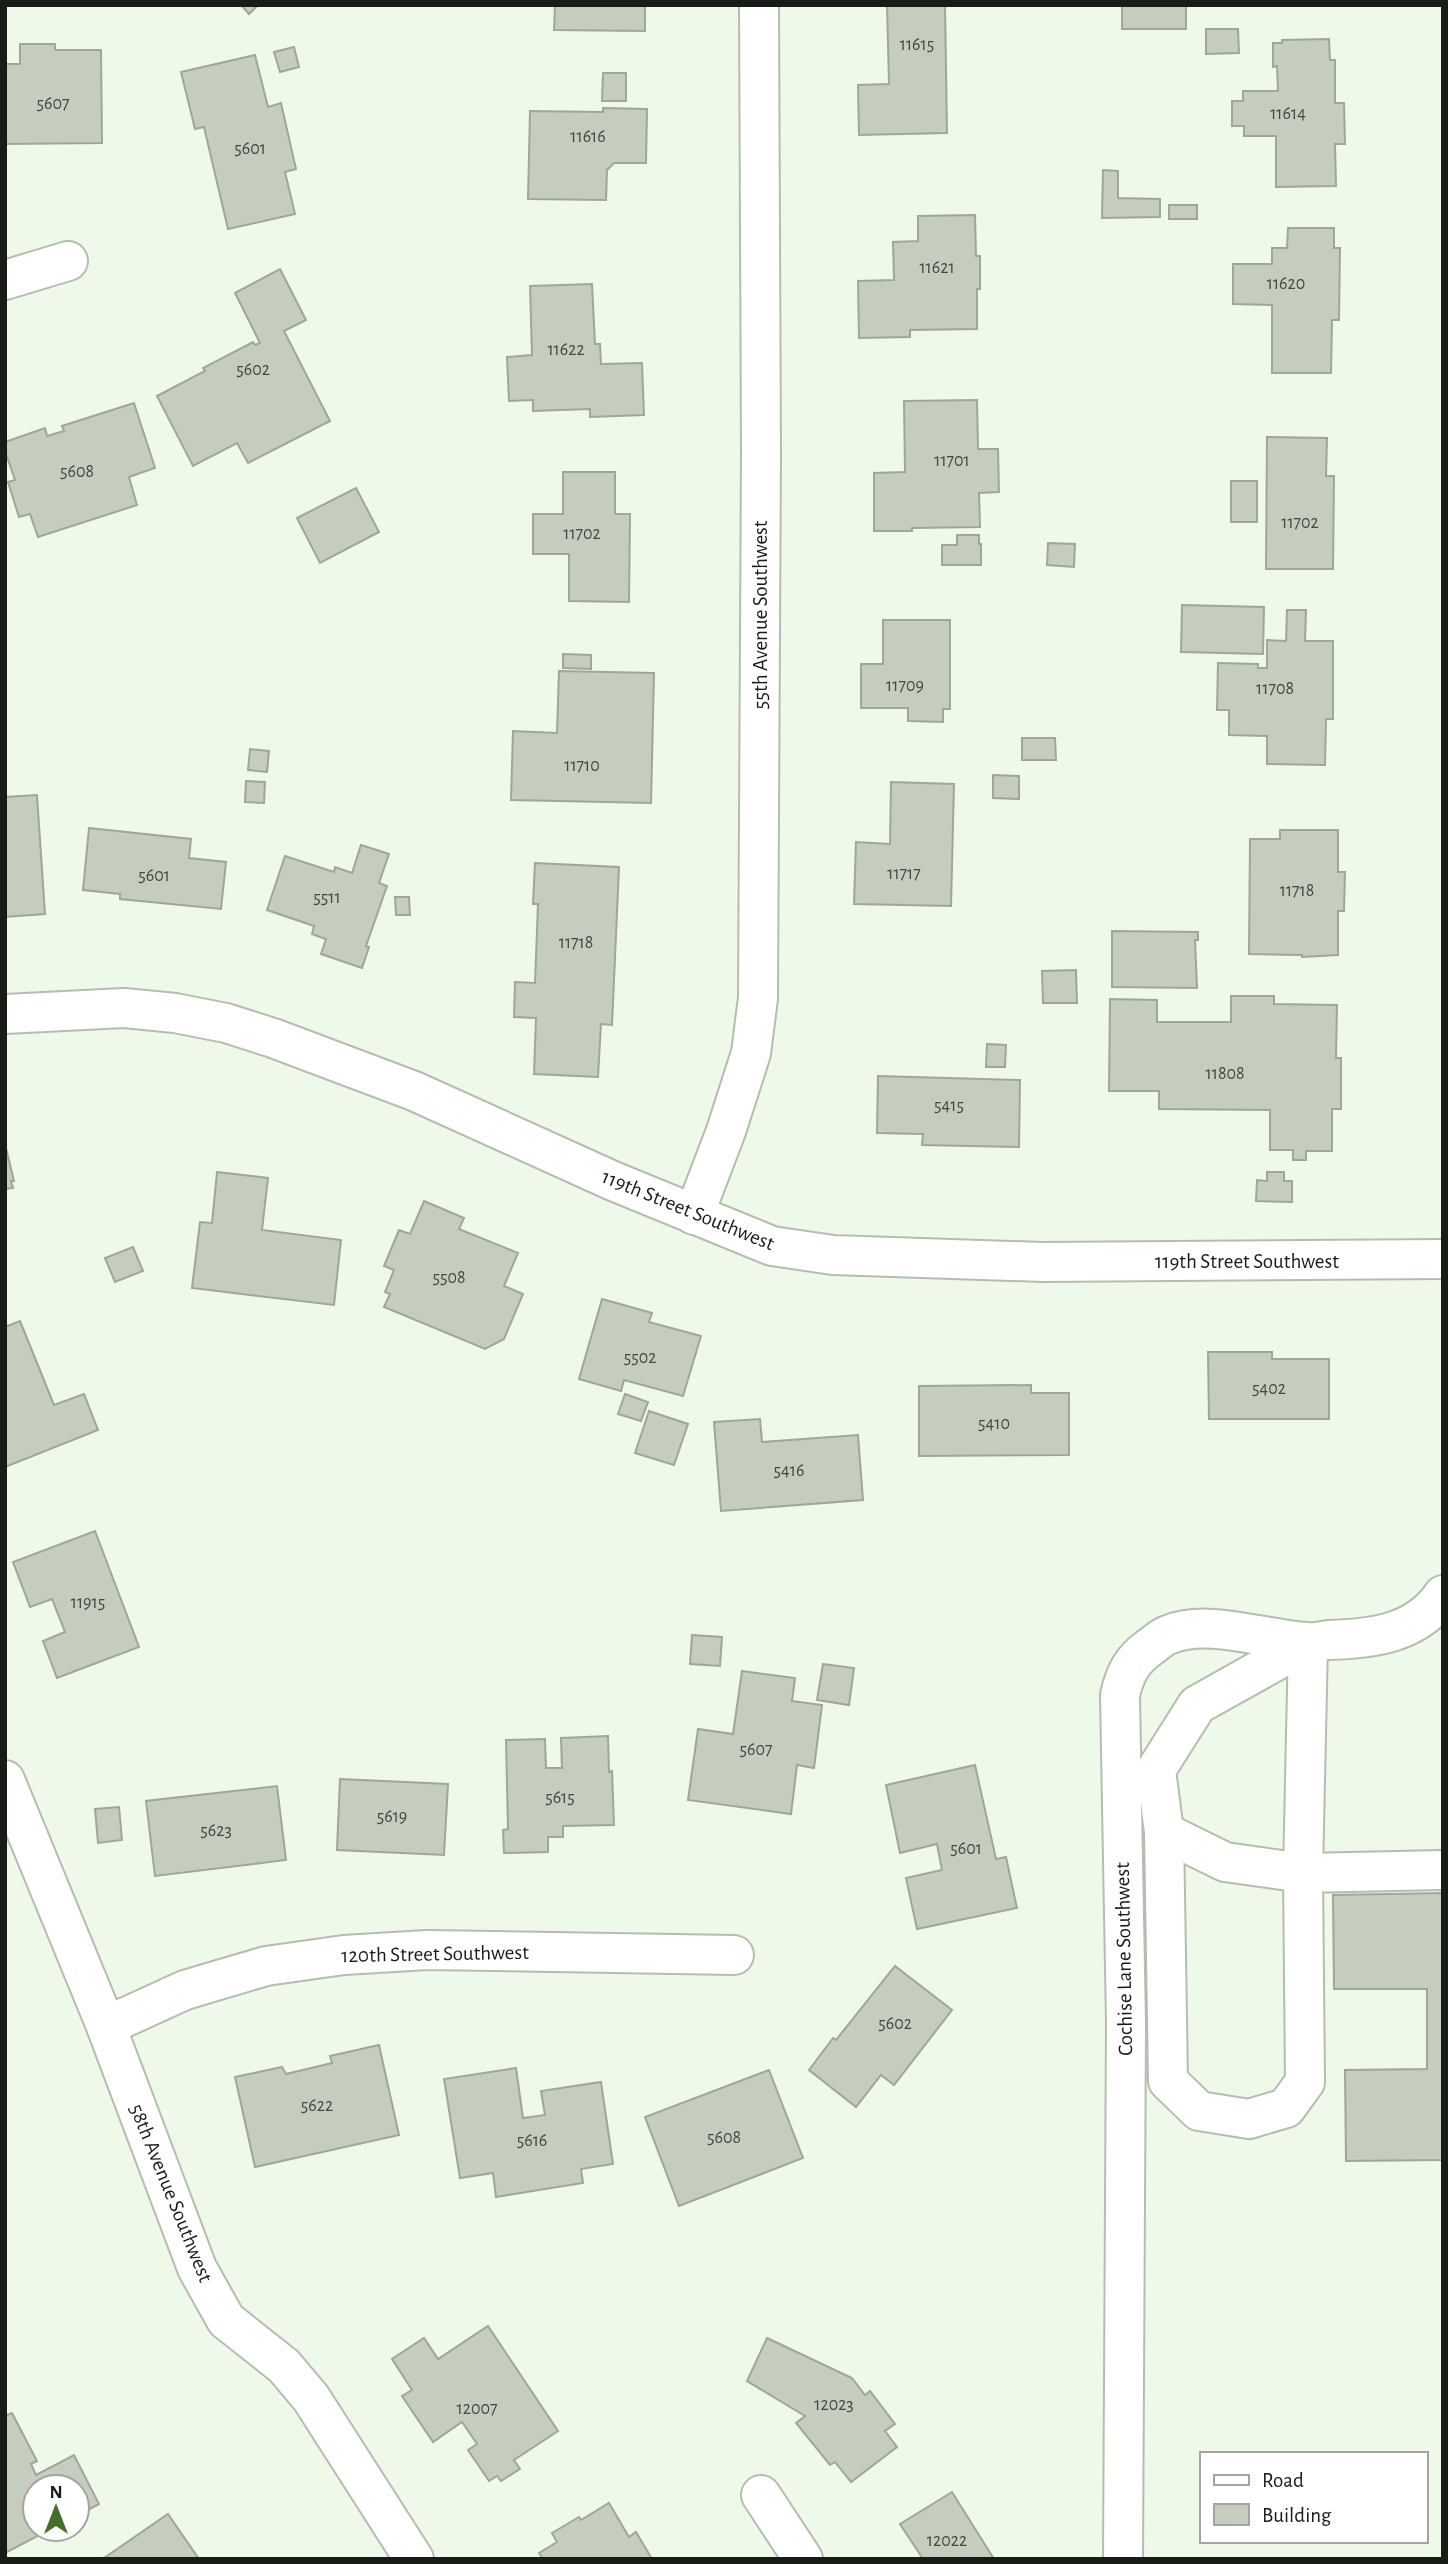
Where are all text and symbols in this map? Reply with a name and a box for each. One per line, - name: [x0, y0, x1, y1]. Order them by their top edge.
- house number: 11615: [900, 36, 934, 54]
- house number: 5607: [37, 95, 70, 113]
- house number: 11614: [1270, 105, 1306, 123]
- house number: 11616: [570, 128, 606, 146]
- house number: 5601: [234, 140, 266, 158]
- house number: 11621: [919, 259, 955, 277]
- house number: 11620: [1267, 275, 1305, 293]
- house number: 11622: [547, 341, 585, 359]
- house number: 5602: [236, 361, 270, 379]
- house number: 11701: [934, 452, 970, 470]
- house number: 5608: [60, 463, 94, 481]
- house number: 11702: [1281, 514, 1319, 532]
- street label: 55th Avenue Southwest: [750, 520, 771, 710]
- house number: 11702: [563, 525, 601, 543]
- house number: 11709: [886, 677, 924, 695]
- house number: 11708: [1256, 680, 1294, 698]
- house number: 11710: [564, 757, 600, 775]
- house number: 11717: [887, 865, 921, 883]
- house number: 5601: [138, 867, 170, 885]
- house number: 11718: [1280, 882, 1314, 900]
- house number: 5511: [313, 889, 341, 907]
- house number: 11718: [559, 934, 593, 952]
- house number: 11808: [1206, 1065, 1244, 1083]
- house number: 5415: [934, 1097, 964, 1115]
- street label: 119th Street Southwest: [599, 1166, 778, 1254]
- street label: 119th Street Southwest: [1155, 1251, 1339, 1272]
- house number: 5508: [432, 1269, 466, 1287]
- house number: 5502: [624, 1349, 656, 1367]
- house number: 5402: [1252, 1380, 1286, 1398]
- house number: 5410: [978, 1415, 1010, 1433]
- house number: 5416: [774, 1462, 804, 1480]
- house number: 11915: [71, 1594, 105, 1612]
- house number: 5607: [740, 1741, 773, 1759]
- house number: 5615: [545, 1789, 575, 1807]
- house number: 5619: [377, 1808, 407, 1826]
- house number: 5623: [200, 1822, 232, 1840]
- house number: 5601: [950, 1840, 982, 1858]
- street label: Cochise Lane Southwest: [1112, 1862, 1136, 2056]
- street label: 120th Street Southwest: [341, 1942, 529, 1966]
- house number: 5602: [878, 2015, 912, 2033]
- house number: 5622: [301, 2097, 333, 2115]
- street label: 58th Avenue Southwest: [126, 2101, 216, 2285]
- house number: 5608: [707, 2129, 741, 2147]
- house number: 5616: [517, 2132, 547, 2150]
- house number: 12023: [814, 2396, 854, 2414]
- house number: 12007: [457, 2400, 497, 2418]
- legend: [1200, 2452, 1427, 2543]
- text: Road: [1262, 2470, 1304, 2491]
- north arrow: [21, 2473, 91, 2543]
- text: N: [49, 2483, 63, 2502]
- text: Building: [1262, 2505, 1332, 2526]
- house number: 12022: [927, 2532, 967, 2550]

